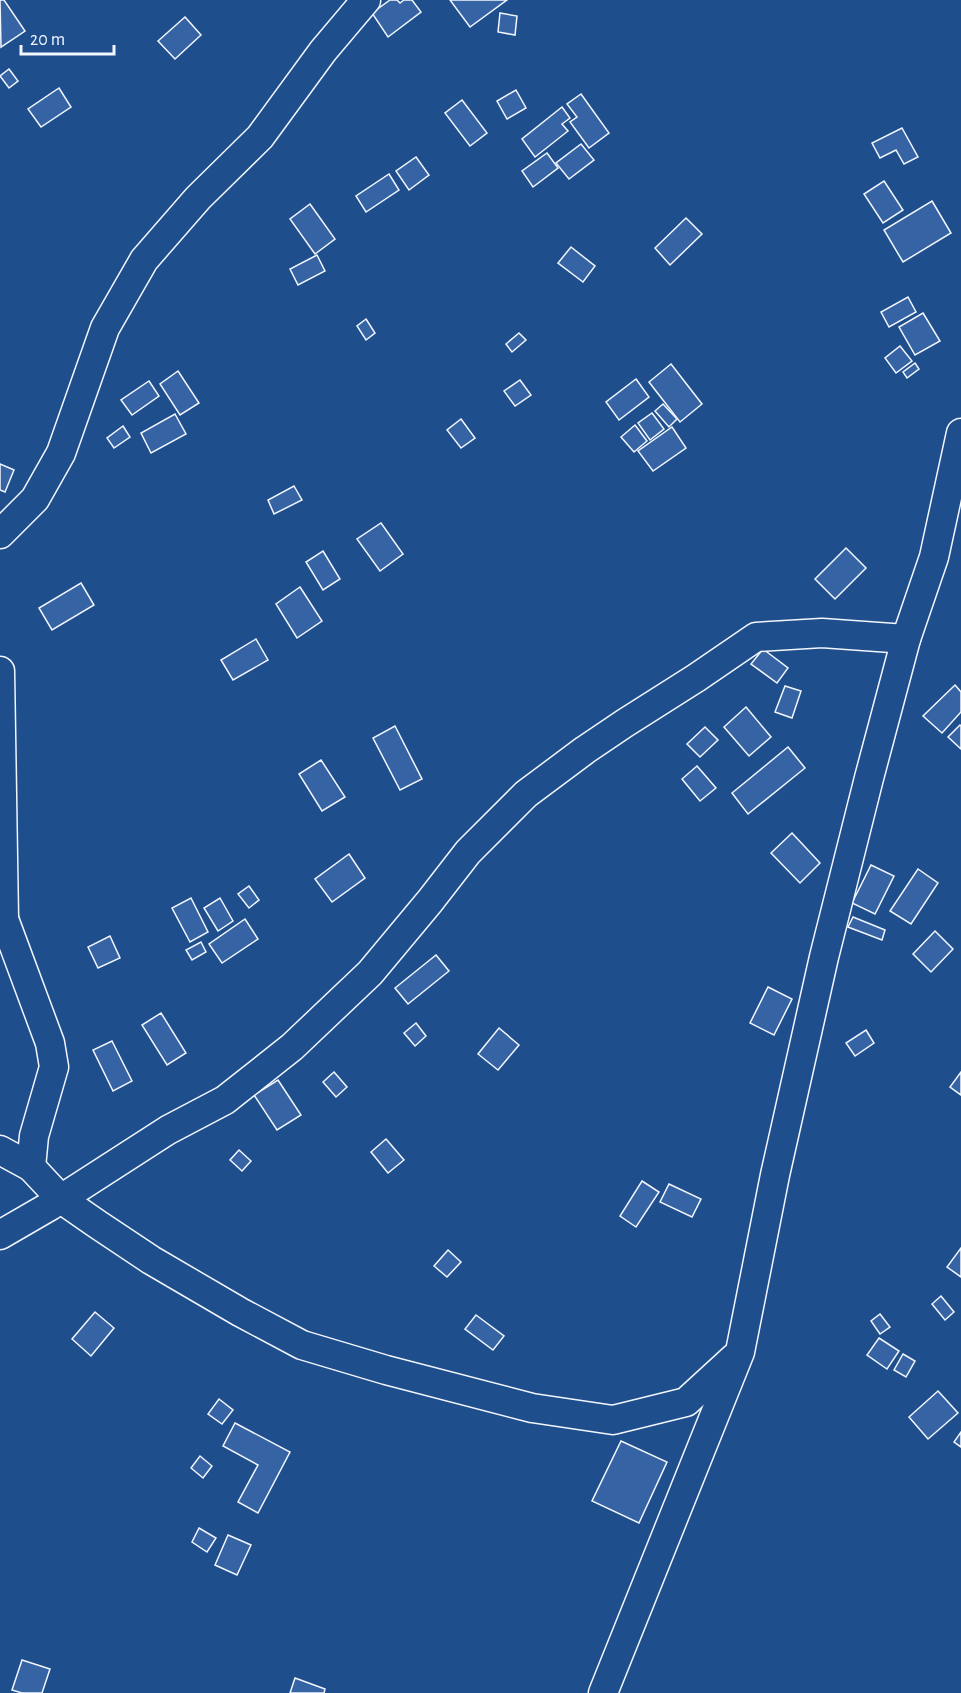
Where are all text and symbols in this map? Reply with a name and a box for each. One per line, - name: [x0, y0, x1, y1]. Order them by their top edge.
- scale bar: [21, 18, 114, 56]
- text: 20 m: [30, 31, 65, 49]

